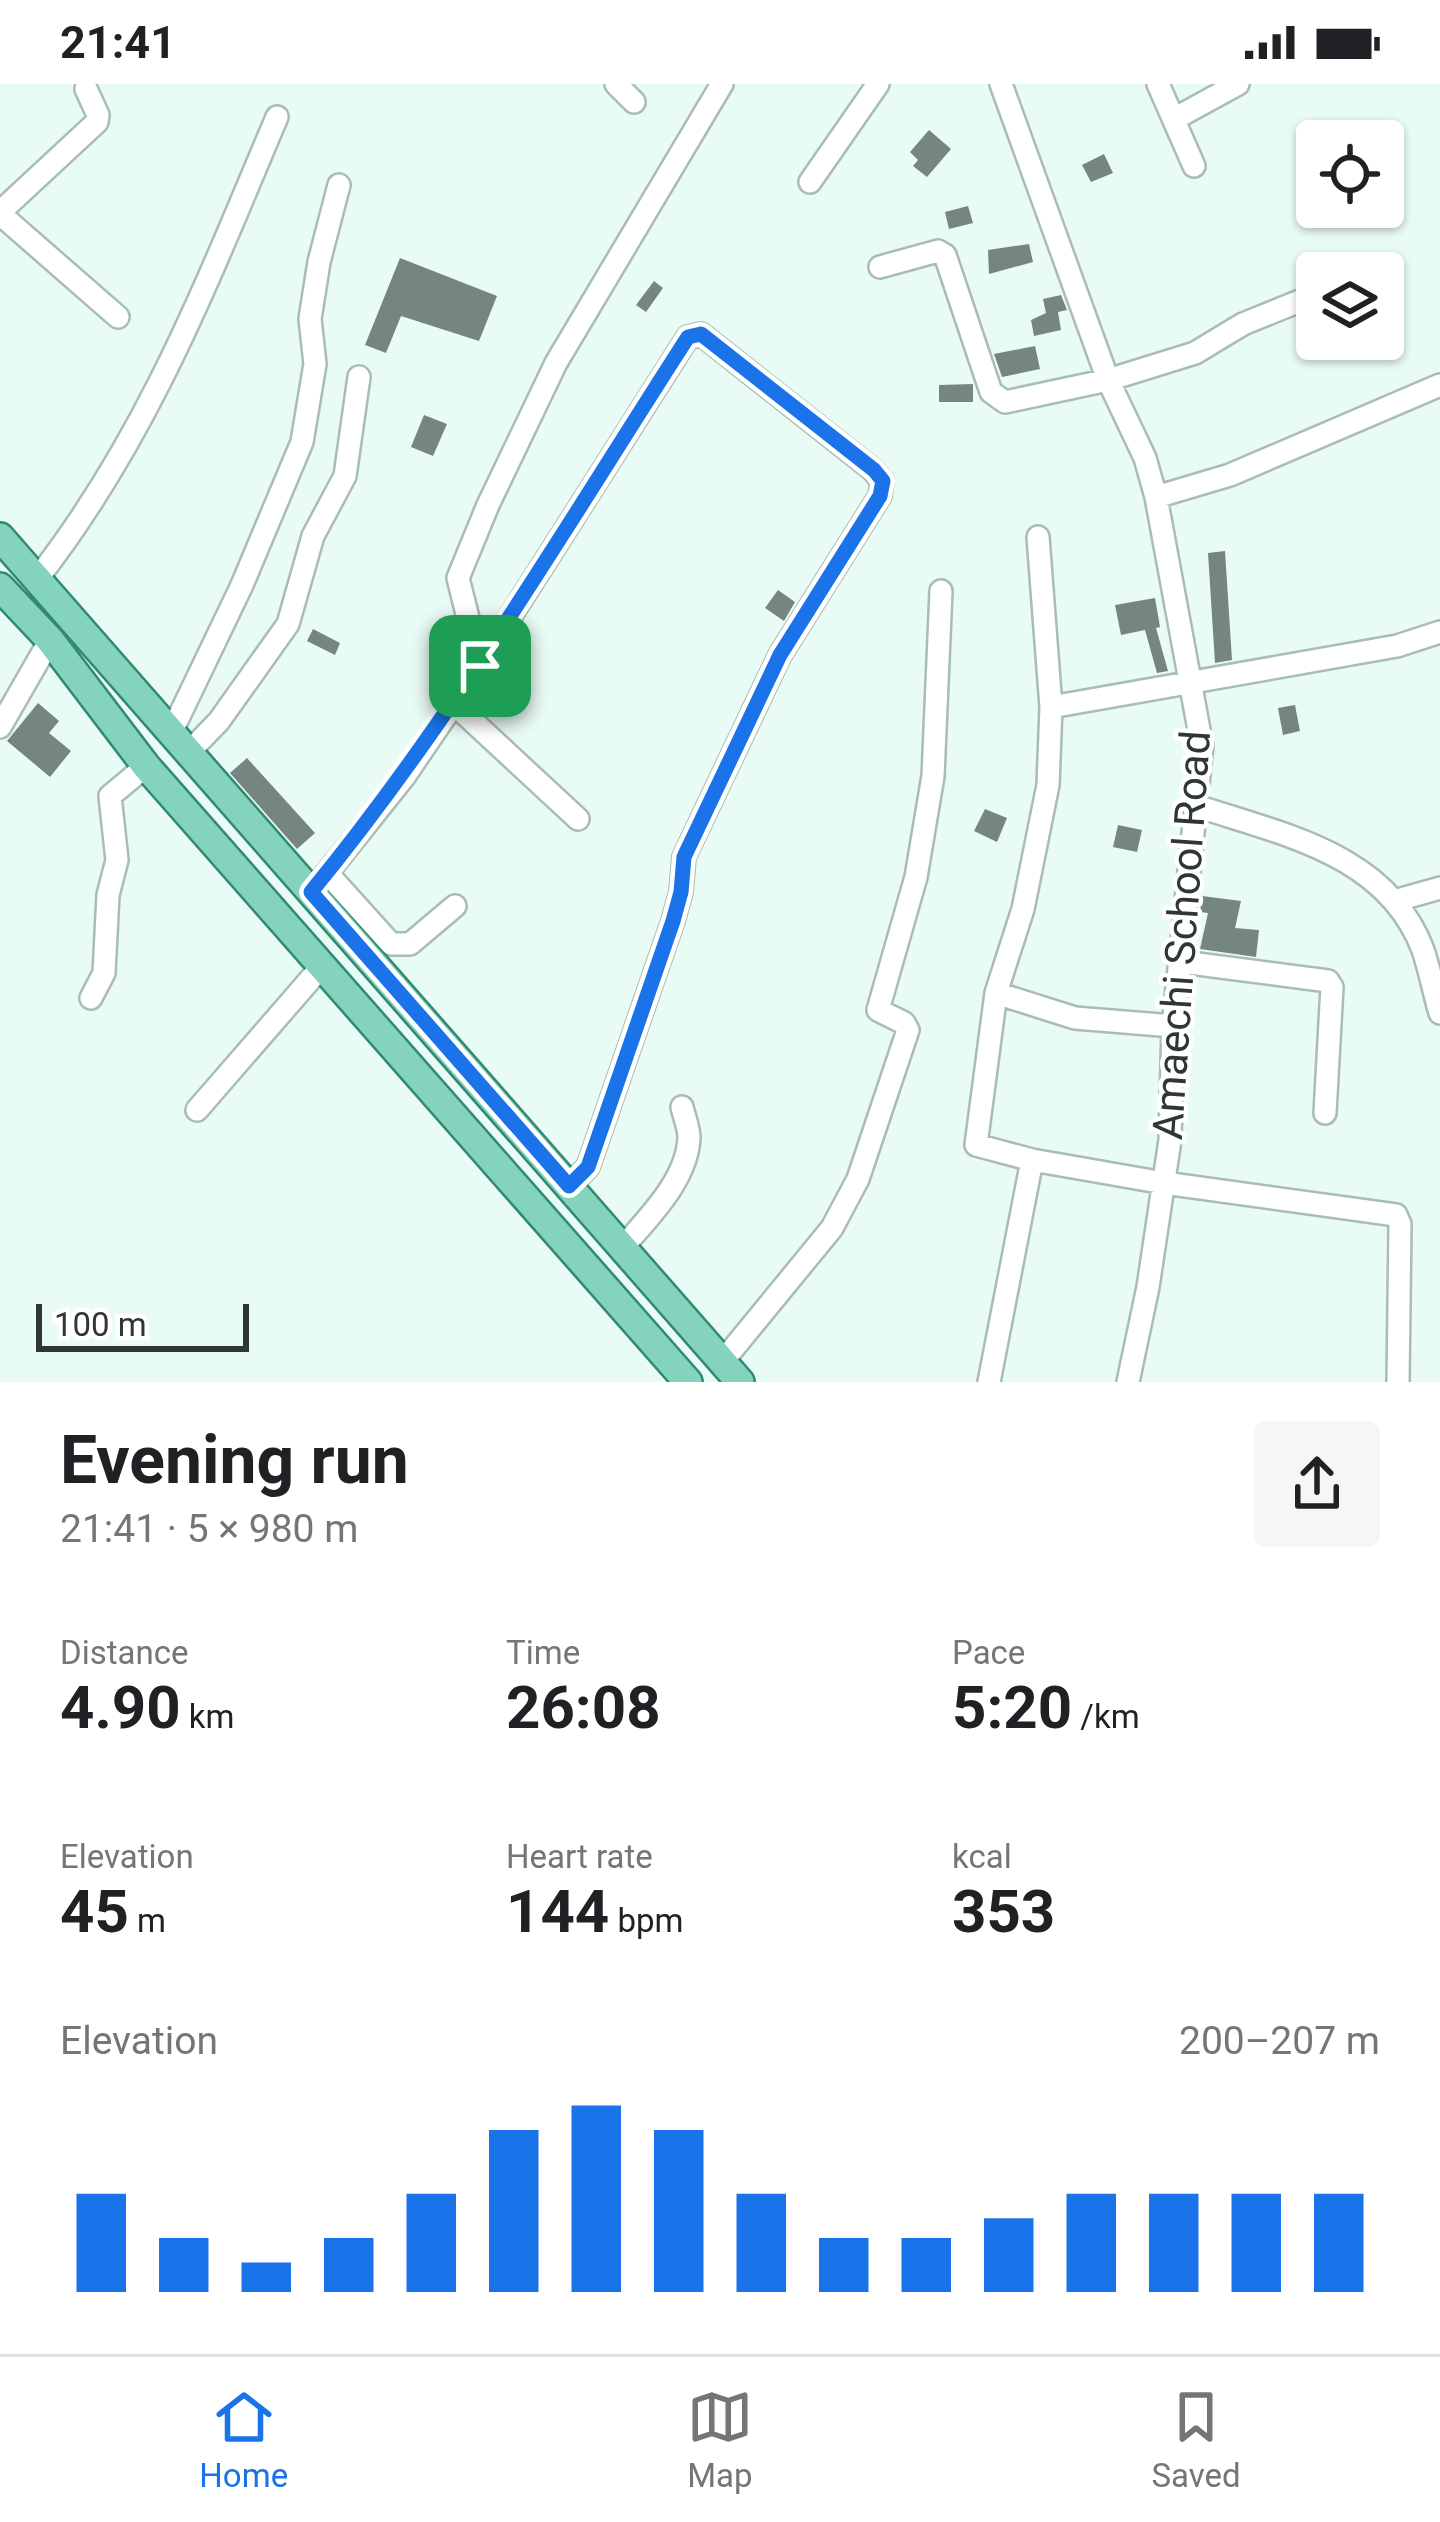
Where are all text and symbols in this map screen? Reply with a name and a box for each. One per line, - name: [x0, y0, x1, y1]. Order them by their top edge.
- text: 21:41: [60, 16, 176, 69]
- map controls: [1296, 120, 1404, 360]
- button: locate: [1296, 120, 1404, 228]
- button: layers: [1296, 252, 1404, 360]
- pin: [429, 615, 531, 717]
- icon: arrive: [447, 633, 513, 699]
- street label: Amaechi School Road: [1143, 729, 1220, 1141]
- scale bar: [36, 1298, 249, 1351]
- text: 100 m: [54, 1305, 147, 1344]
- button: share: [1254, 1421, 1380, 1547]
- text: Evening run: [60, 1422, 409, 1499]
- text: 21:41 · 5 × 980 m: [60, 1506, 358, 1552]
- text: Distance: [60, 1633, 188, 1672]
- text: Time: [506, 1633, 580, 1672]
- text: Pace: [952, 1633, 1025, 1672]
- text: 4.90: [60, 1672, 181, 1743]
- text: 26:08: [506, 1672, 661, 1743]
- text: 5:20: [952, 1672, 1072, 1743]
- text: km: [181, 1697, 235, 1736]
- text: /km: [1072, 1697, 1140, 1736]
- text: Elevation: [60, 1837, 194, 1876]
- text: Heart rate: [506, 1837, 653, 1876]
- text: kcal: [952, 1837, 1012, 1876]
- text: 45: [60, 1876, 129, 1947]
- text: 144: [506, 1876, 609, 1947]
- text: 353: [952, 1876, 1055, 1947]
- text: m: [129, 1901, 166, 1940]
- text: bpm: [609, 1901, 683, 1940]
- text: Elevation: [60, 2018, 218, 2064]
- text: 200–207 m: [1179, 2018, 1380, 2064]
- tab: Home: [199, 2384, 288, 2495]
- tab: Map: [687, 2384, 753, 2495]
- tab: Saved: [1151, 2384, 1241, 2495]

